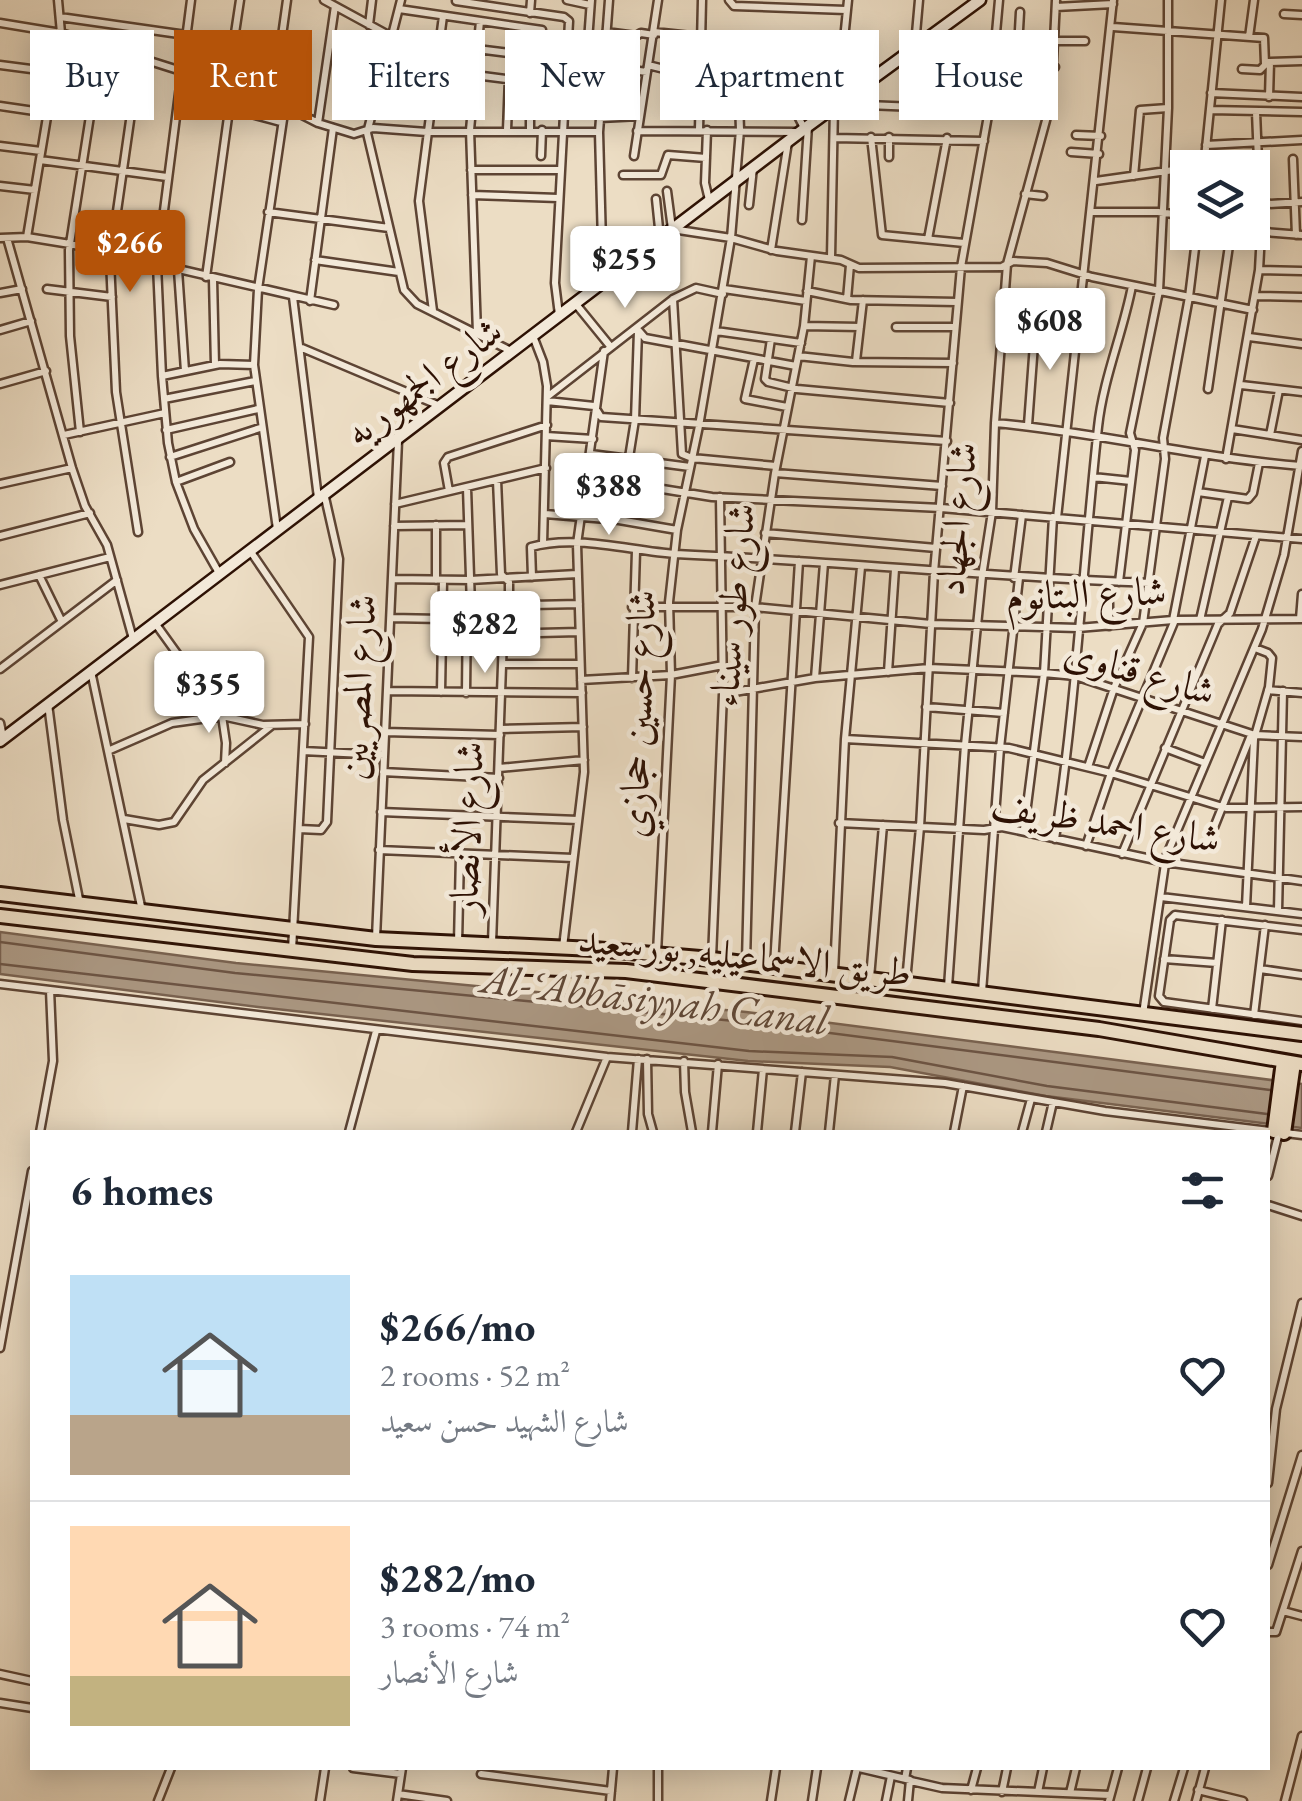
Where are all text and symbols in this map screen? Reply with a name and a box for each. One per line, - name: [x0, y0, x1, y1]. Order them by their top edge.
- chip: Buy: [30, 30, 154, 120]
- chip: Rent: [174, 30, 312, 120]
- chip: Filters: [332, 30, 485, 120]
- chip: New: [505, 30, 640, 120]
- chip: Apartment: [660, 30, 879, 120]
- chip: House: [899, 30, 1058, 120]
- map controls: [1170, 150, 1270, 250]
- button: layers: [1170, 150, 1270, 250]
- pin: $266: [71, 210, 189, 295]
- text: $266: [97, 221, 163, 263]
- pin: $255: [566, 226, 684, 311]
- text: $255: [592, 237, 658, 279]
- pin: $608: [991, 288, 1109, 373]
- text: $608: [1017, 299, 1083, 341]
- street label: شارع الجمهوريه: [333, 305, 517, 464]
- street label: شارع الجهاد: [923, 440, 997, 599]
- pin: $388: [550, 453, 668, 538]
- text: $388: [576, 464, 642, 506]
- street label: شارع طور سيناء: [697, 501, 775, 710]
- street label: شارع البتانوم: [1005, 564, 1168, 631]
- street label: شارع حسين حجازي: [607, 589, 675, 839]
- pin: $282: [426, 591, 544, 676]
- street label: شارع المصريين: [326, 593, 396, 782]
- text: $282: [452, 602, 518, 644]
- street label: شارع قناوى: [1056, 625, 1222, 725]
- pin: $355: [150, 651, 268, 736]
- text: $355: [176, 662, 242, 704]
- street label: شارع الأنصار: [436, 740, 503, 920]
- street label: شارع احمد ظريف: [986, 777, 1224, 873]
- street label: طريق الاسماعيليه, بورسعيد: [576, 912, 914, 998]
- water label: Al-ʿAbbāsiyyah Canal: [475, 950, 833, 1048]
- text: 6 homes: [70, 1163, 213, 1218]
- icon: filters: [1175, 1163, 1230, 1218]
- text: $266/mo: [380, 1299, 536, 1354]
- icon: home: [150, 1315, 270, 1435]
- icon: heart: [1175, 1348, 1230, 1403]
- text: 2 rooms · 52 m²: [380, 1354, 570, 1396]
- text: شارع الشهيد حسن سعيد: [380, 1400, 629, 1442]
- text: $282/mo: [380, 1550, 536, 1605]
- icon: home: [150, 1566, 270, 1686]
- icon: heart: [1175, 1599, 1230, 1654]
- text: 3 rooms · 74 m²: [380, 1605, 570, 1647]
- text: شارع الأنصار: [380, 1651, 519, 1693]

